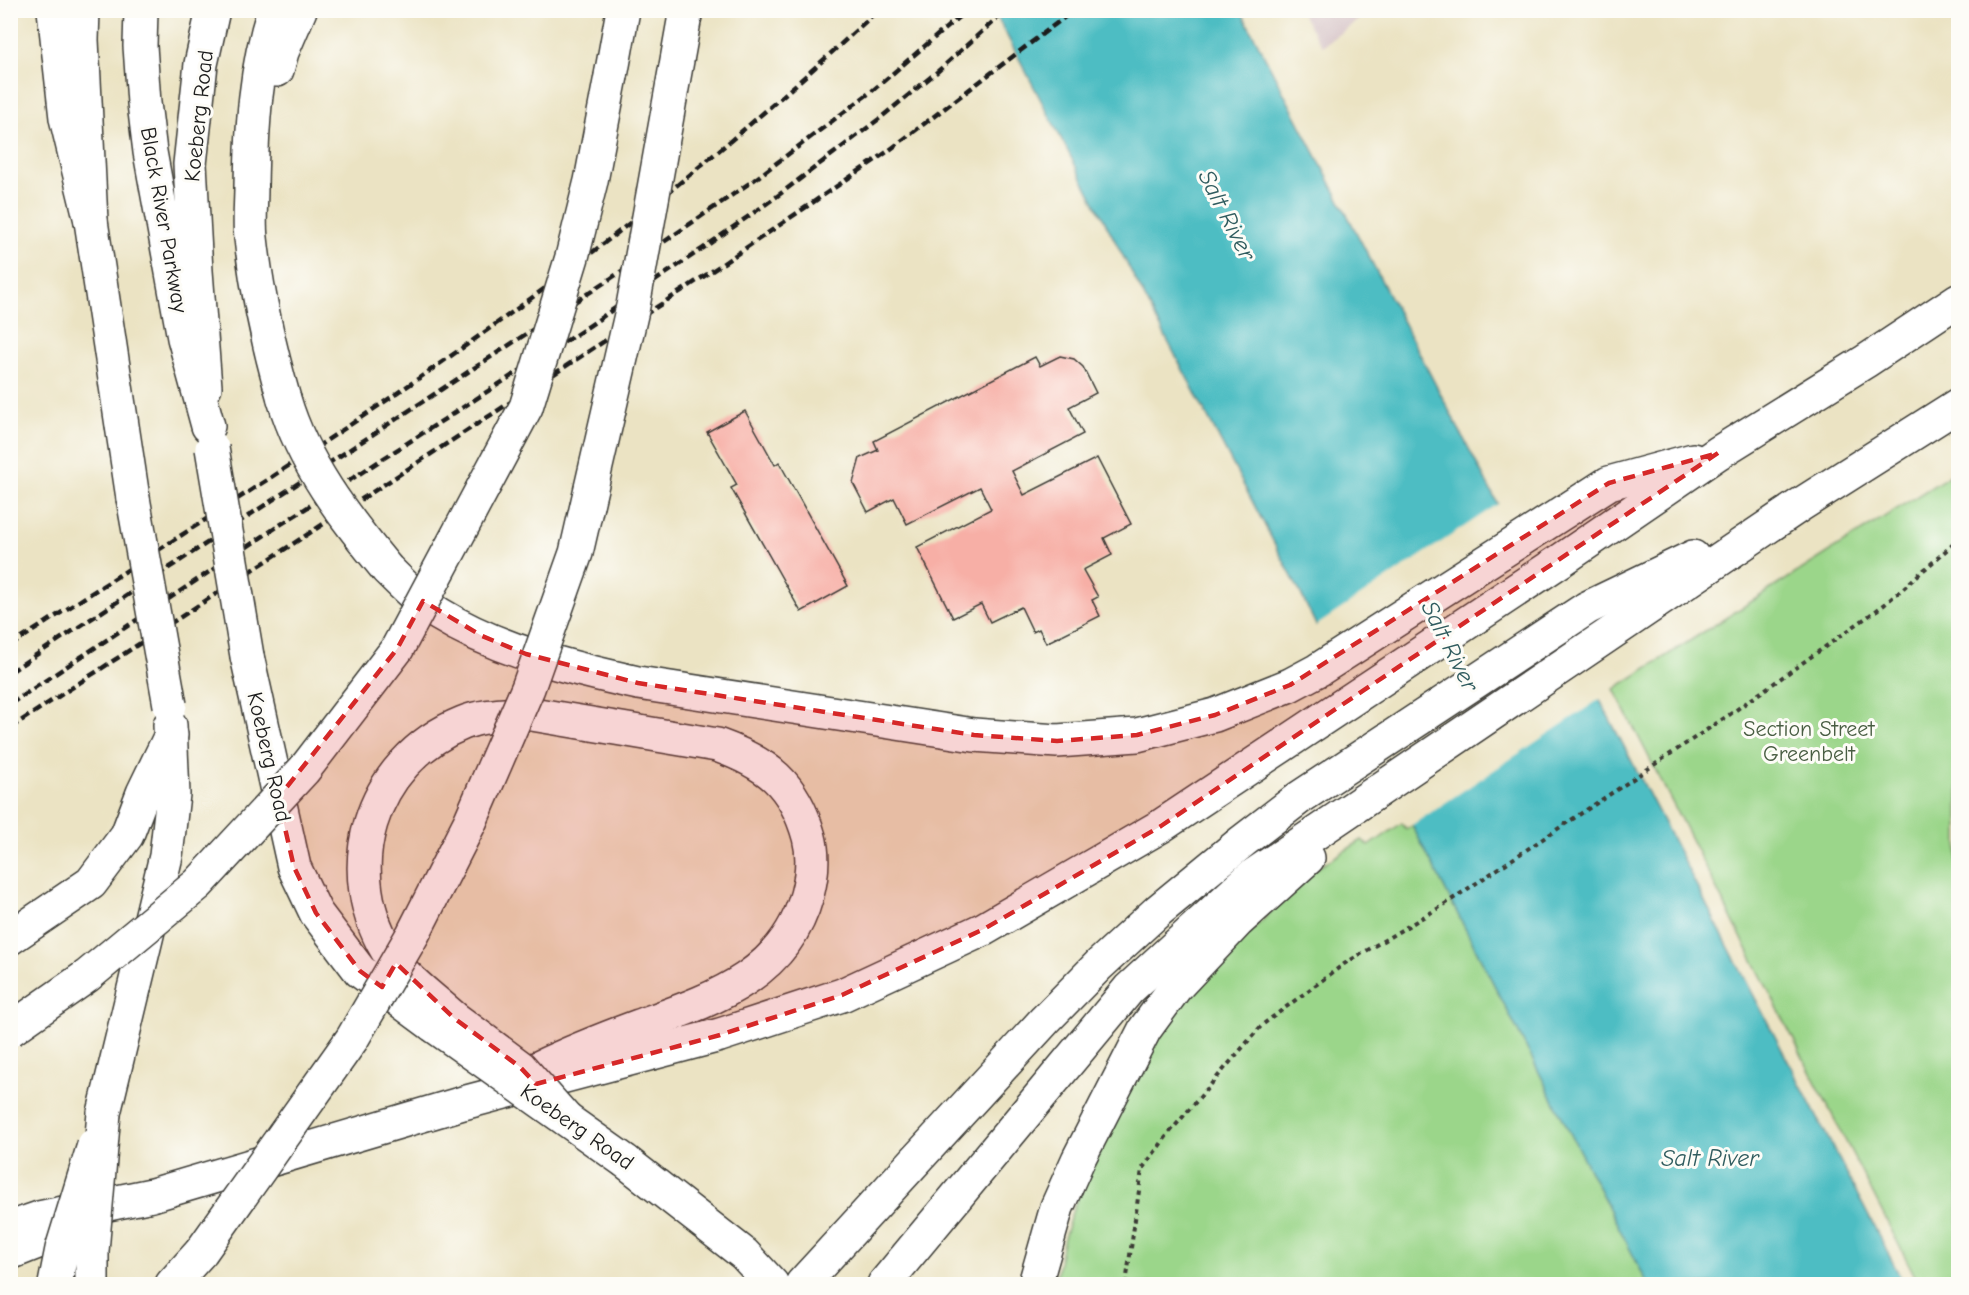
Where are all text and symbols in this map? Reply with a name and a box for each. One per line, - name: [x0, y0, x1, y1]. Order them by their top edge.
- street label: Koeberg Road: [179, 49, 219, 183]
- street label: Black River Parkway: [135, 125, 193, 315]
- water label: Salt River: [1192, 165, 1262, 266]
- water label: Salt River: [1415, 596, 1485, 697]
- street label: Koeberg Road: [241, 690, 297, 824]
- park label: Section Street Greenbelt: [1743, 716, 1875, 767]
- street label: Koeberg Road: [515, 1078, 639, 1176]
- water label: Salt River: [1661, 1144, 1760, 1172]

